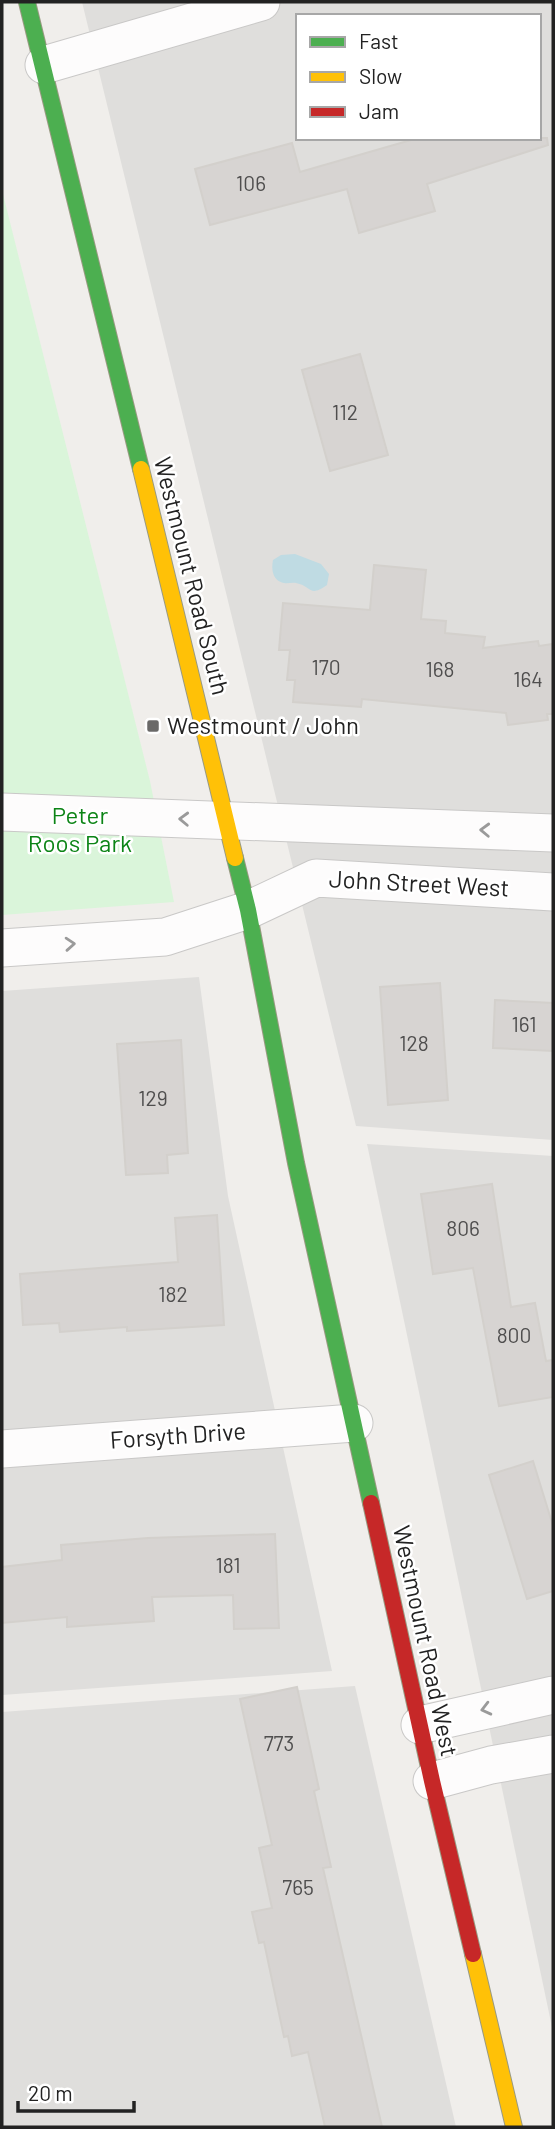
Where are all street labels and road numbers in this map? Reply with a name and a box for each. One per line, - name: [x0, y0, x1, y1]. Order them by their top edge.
- street label: Westmount Road South: [149, 454, 236, 698]
- street label: John Street West: [328, 863, 510, 902]
- street label: Forsyth Drive: [109, 1415, 247, 1454]
- street label: Westmount Road West: [388, 1523, 465, 1759]

